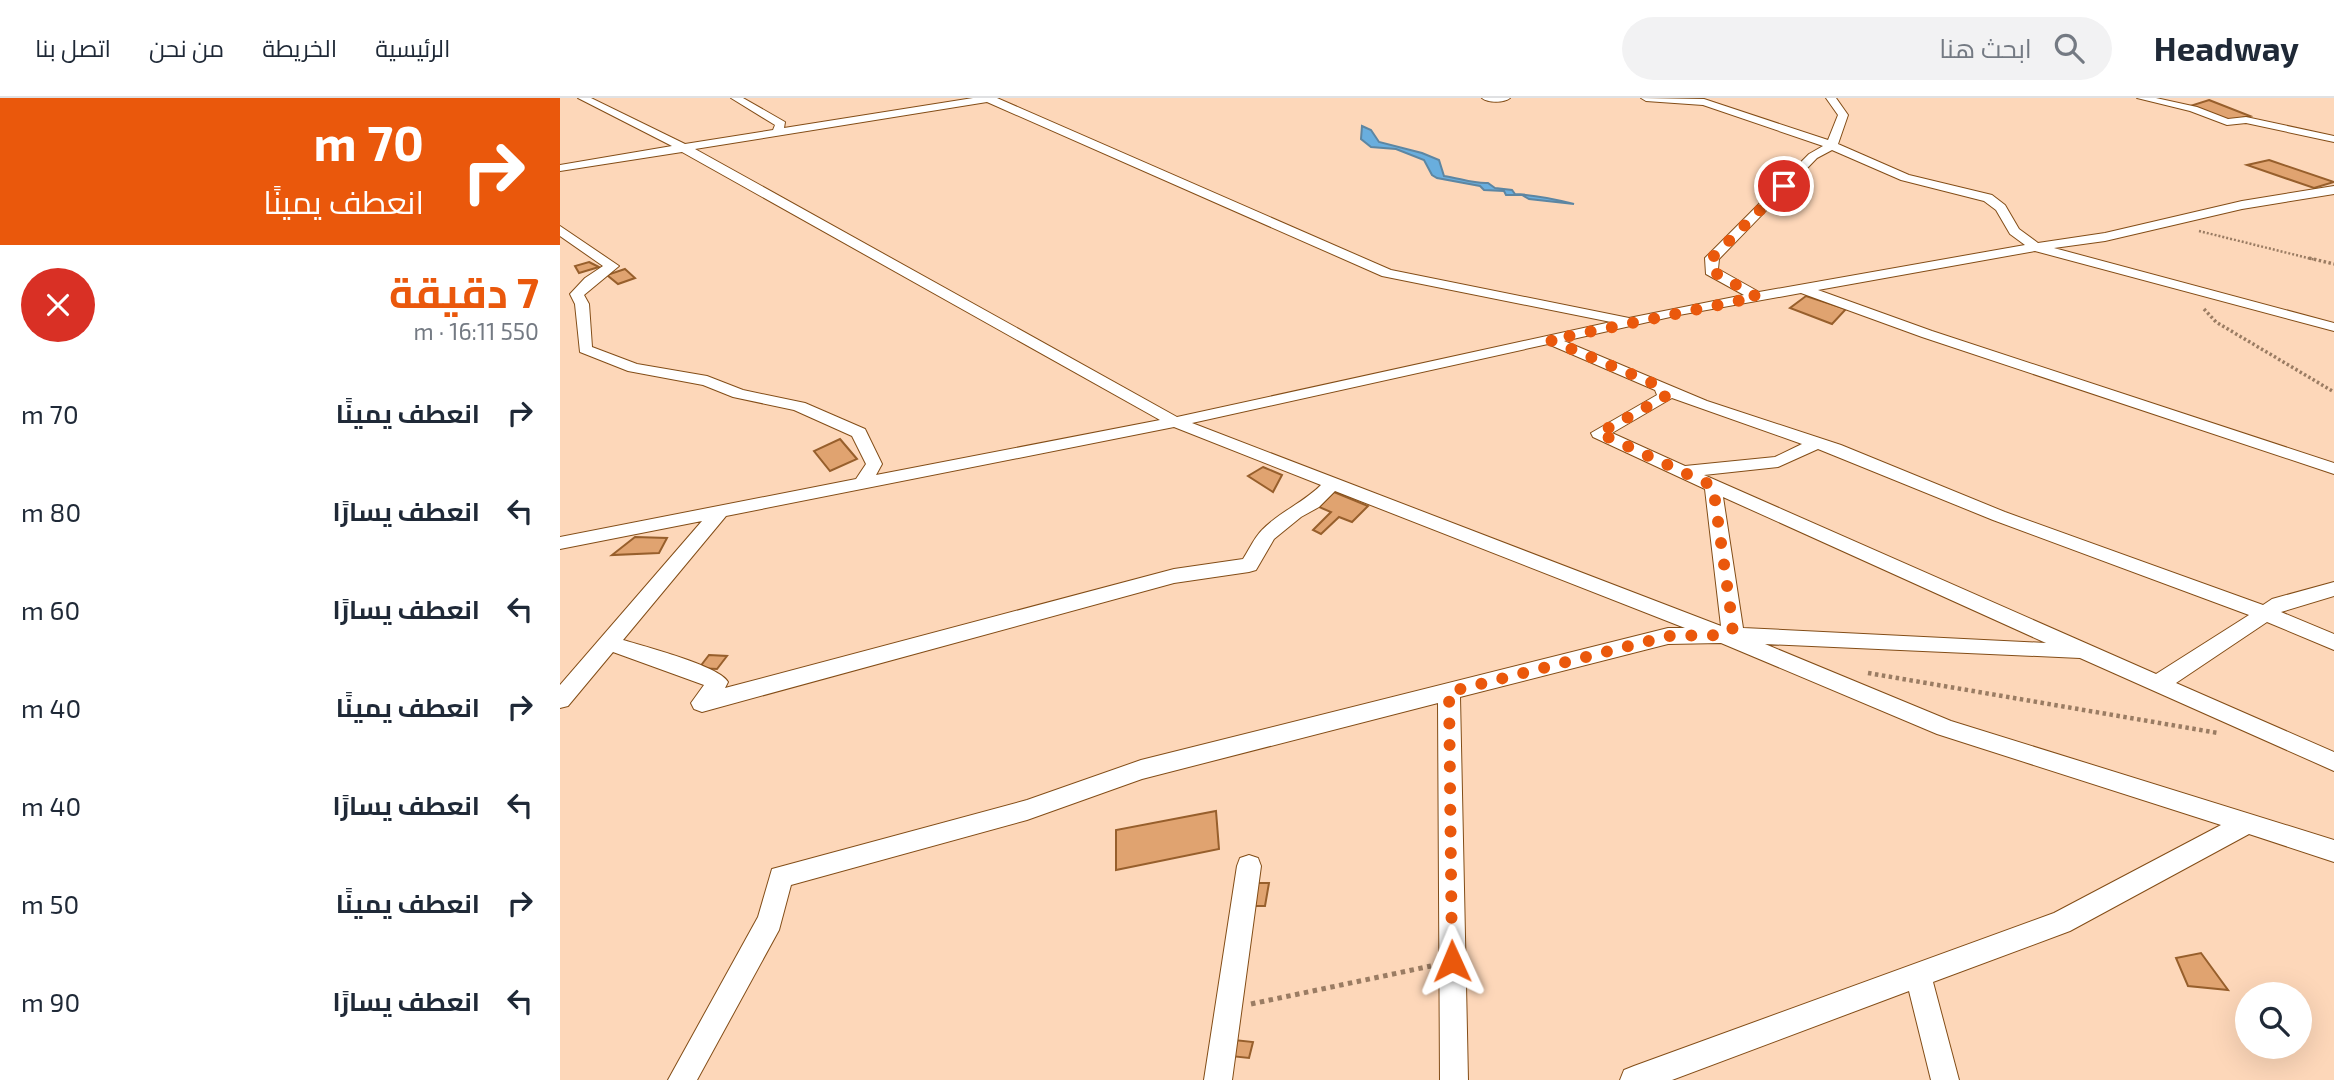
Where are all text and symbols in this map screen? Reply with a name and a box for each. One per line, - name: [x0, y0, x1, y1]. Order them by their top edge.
- search box: [1622, 17, 2112, 80]
- text: Headway: [2154, 28, 2299, 68]
- icon: search: [2050, 29, 2088, 67]
- text: ابحث هنا: [1939, 32, 2032, 63]
- text: اتصل بنا: [35, 33, 111, 62]
- text: من نحن: [149, 33, 224, 62]
- text: الخريطة: [262, 33, 337, 62]
- text: الرئيسية: [375, 33, 450, 62]
- text: 70 m: [313, 112, 424, 171]
- icon: right: [448, 126, 539, 217]
- pin: [1754, 156, 1814, 216]
- icon: arrive: [1765, 167, 1803, 205]
- text: انعطف يمينًا: [263, 182, 424, 220]
- text: 7 دقيقة: [389, 266, 539, 316]
- button: close: [21, 268, 95, 342]
- text: 550 m · 16:11: [413, 317, 539, 345]
- icon: right: [501, 394, 539, 432]
- text: انعطف يمينًا: [336, 397, 480, 428]
- text: 70 m: [21, 398, 79, 429]
- icon: left: [501, 492, 539, 530]
- text: انعطف يسارًا: [333, 495, 480, 526]
- text: 80 m: [21, 496, 81, 527]
- icon: left: [501, 590, 539, 628]
- text: انعطف يسارًا: [333, 593, 480, 624]
- text: 60 m: [21, 594, 80, 625]
- icon: right: [501, 688, 539, 726]
- text: انعطف يمينًا: [336, 691, 480, 722]
- text: 40 m: [21, 692, 81, 723]
- icon: left: [501, 786, 539, 824]
- text: انعطف يسارًا: [333, 789, 480, 820]
- text: 40 m: [21, 790, 81, 821]
- icon: right: [501, 884, 539, 922]
- text: انعطف يمينًا: [336, 887, 480, 918]
- text: 50 m: [21, 888, 79, 919]
- position arrow: [1415, 924, 1489, 998]
- icon: left: [501, 982, 539, 1020]
- map controls: [2235, 982, 2312, 1059]
- button: search: [2235, 982, 2312, 1059]
- text: انعطف يسارًا: [333, 985, 480, 1016]
- text: 90 m: [21, 986, 80, 1017]

